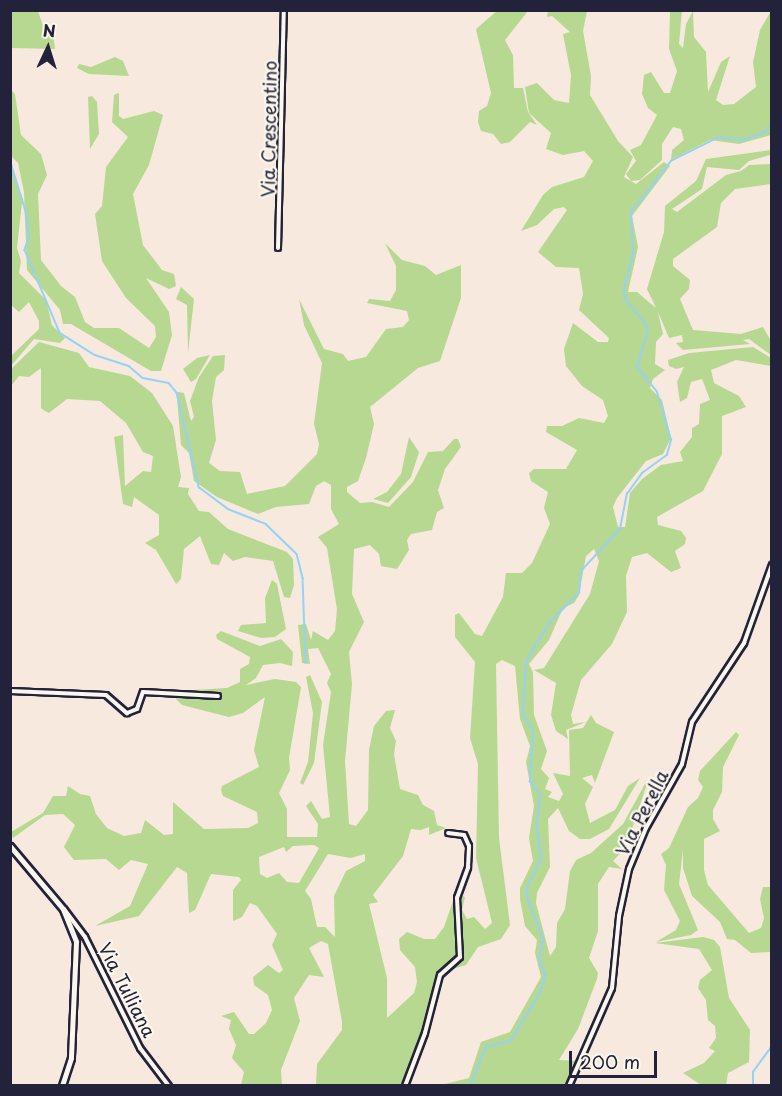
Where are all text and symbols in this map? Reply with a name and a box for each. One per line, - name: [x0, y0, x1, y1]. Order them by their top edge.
- north arrow: [18, 18, 78, 78]
- text: N: [42, 18, 56, 42]
- street label: Via Crescentino: [257, 60, 281, 198]
- street label: Via Perella: [611, 767, 673, 859]
- street label: Via Tulliana: [94, 940, 160, 1040]
- scale bar: [572, 1039, 660, 1077]
- text: 200 m: [580, 1048, 640, 1075]

